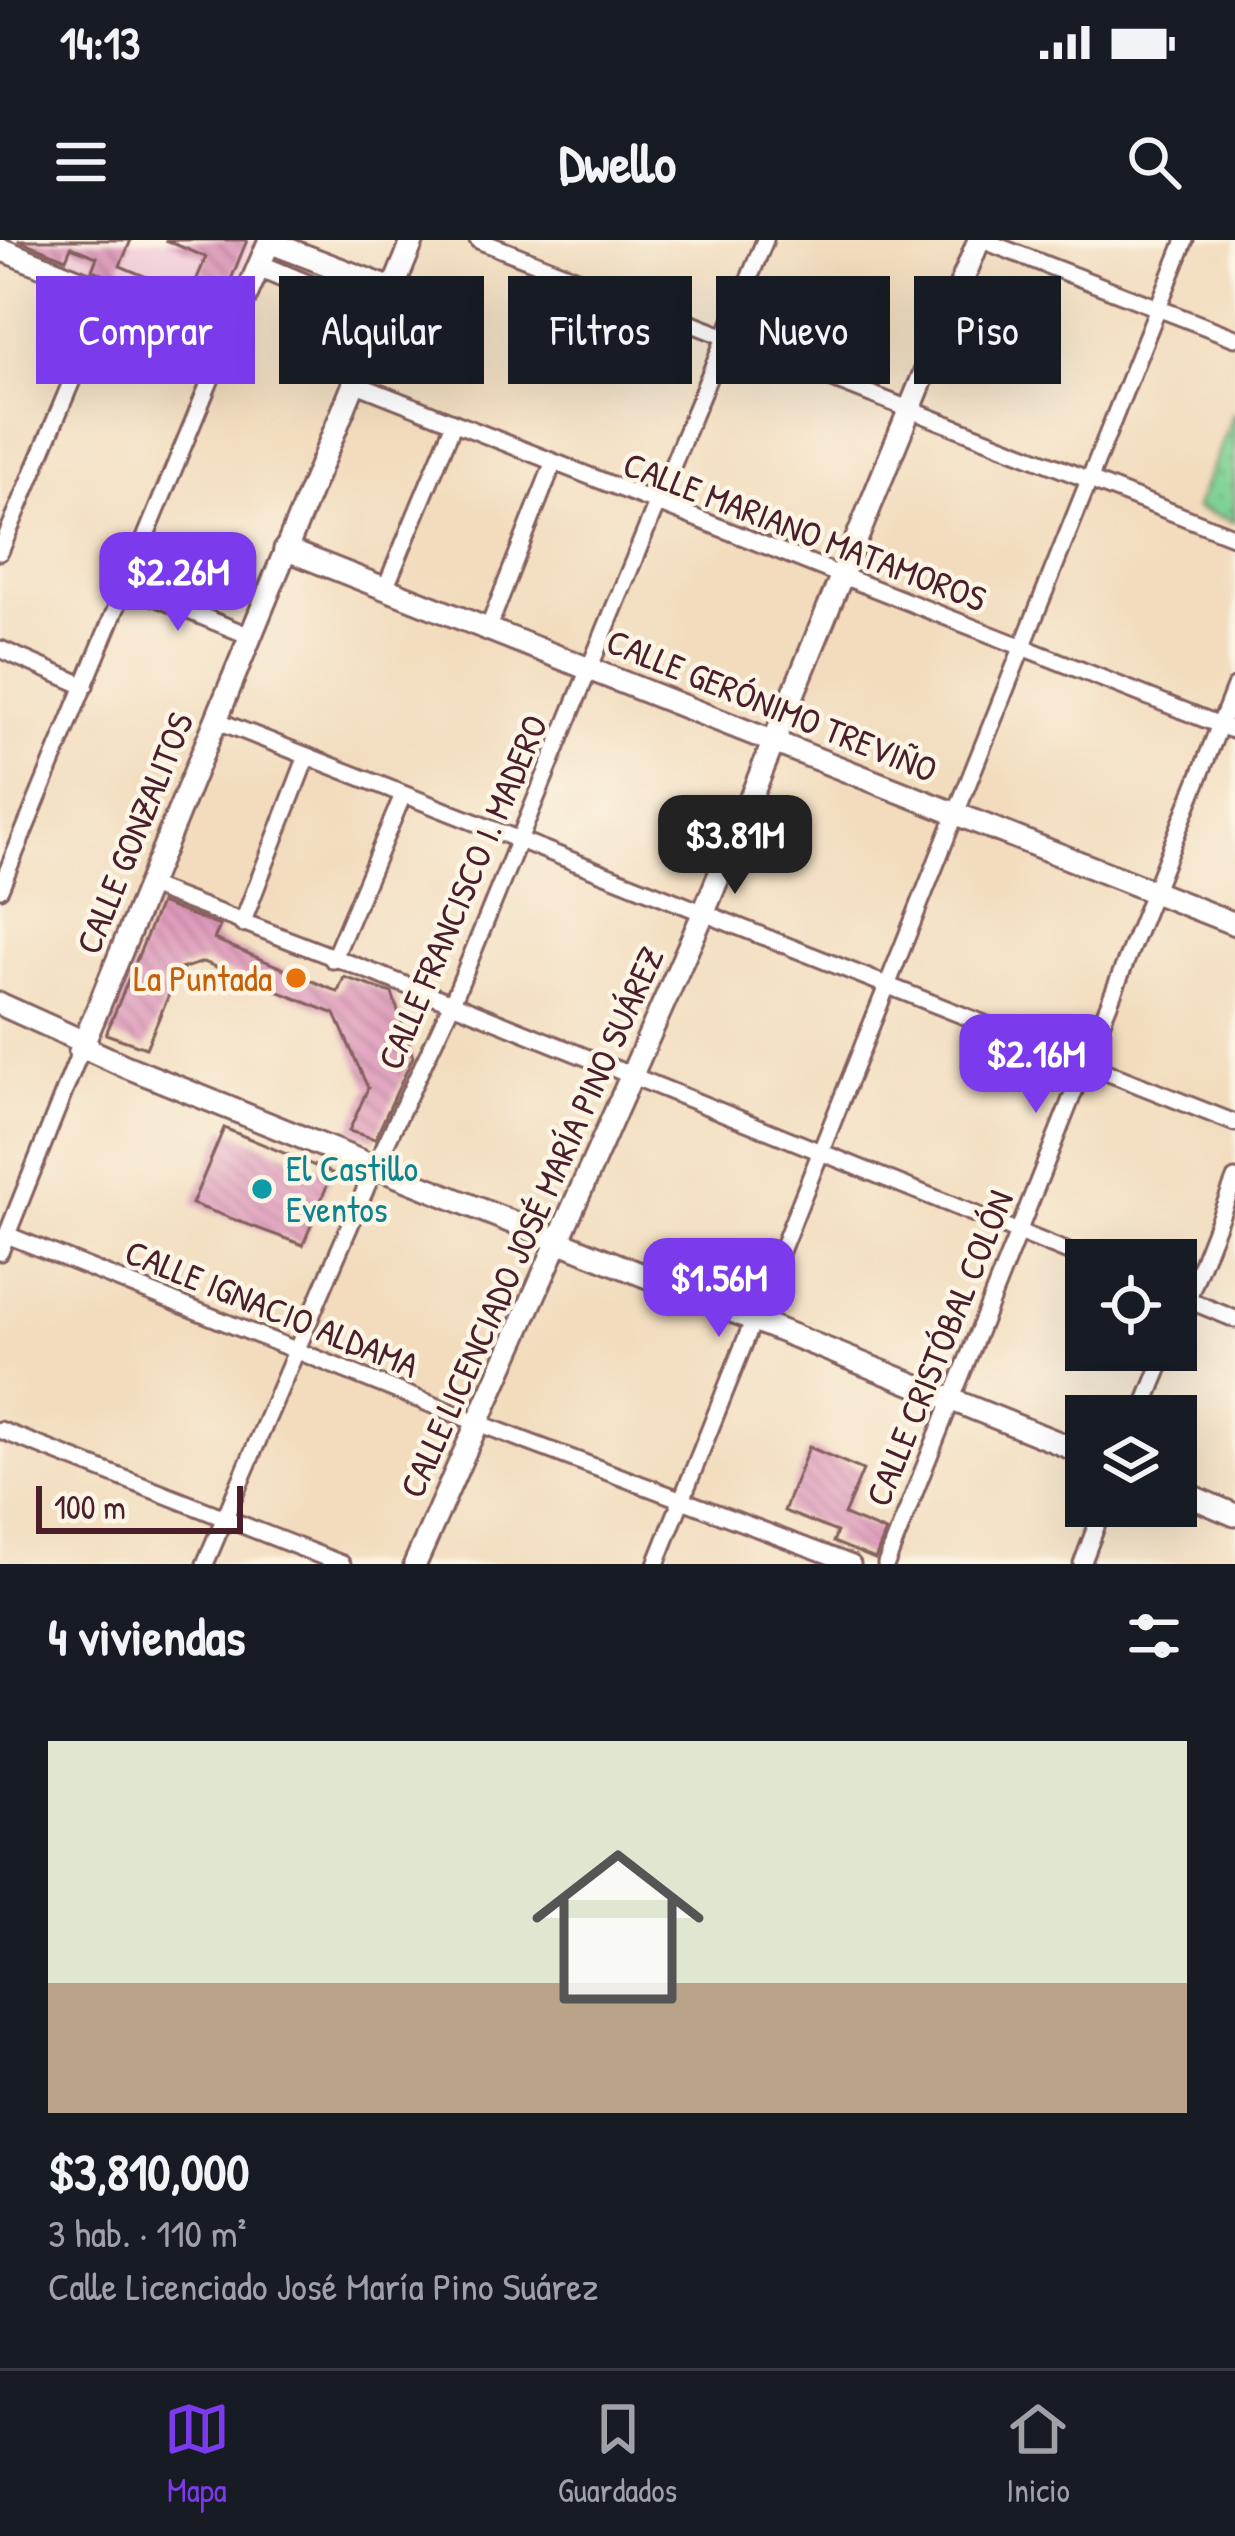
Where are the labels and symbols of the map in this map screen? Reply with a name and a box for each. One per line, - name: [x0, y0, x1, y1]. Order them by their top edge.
- street label: CALLE MARIANO MATAMOROS: [617, 439, 994, 622]
- pin: $2.26M: [80, 532, 276, 634]
- street label: CALLE GERÓNIMO TREVIÑO: [600, 616, 945, 793]
- street label: CALLE GONZALITOS: [63, 705, 204, 961]
- street label: CALLE FRANCISCO I. MADERO: [365, 707, 558, 1076]
- pin: $3.81M: [637, 795, 833, 897]
- street label: CALLE LICENCIADO JOSÉ MARÍA PINO SUÁREZ: [387, 939, 674, 1505]
- place label: La Puntada: [134, 953, 272, 1002]
- marker: La Puntada: [283, 965, 309, 991]
- pin: $2.16M: [938, 1014, 1134, 1116]
- place label: El Castillo Eventos: [286, 1143, 418, 1233]
- marker: El Castillo Eventos: [249, 1176, 275, 1202]
- street label: CALLE CRISTÓBAL COLÓN: [853, 1183, 1024, 1513]
- street label: CALLE IGNACIO ALDAMA: [118, 1226, 426, 1389]
- pin: $1.56M: [621, 1238, 817, 1340]
- scale bar: [36, 1480, 243, 1533]

